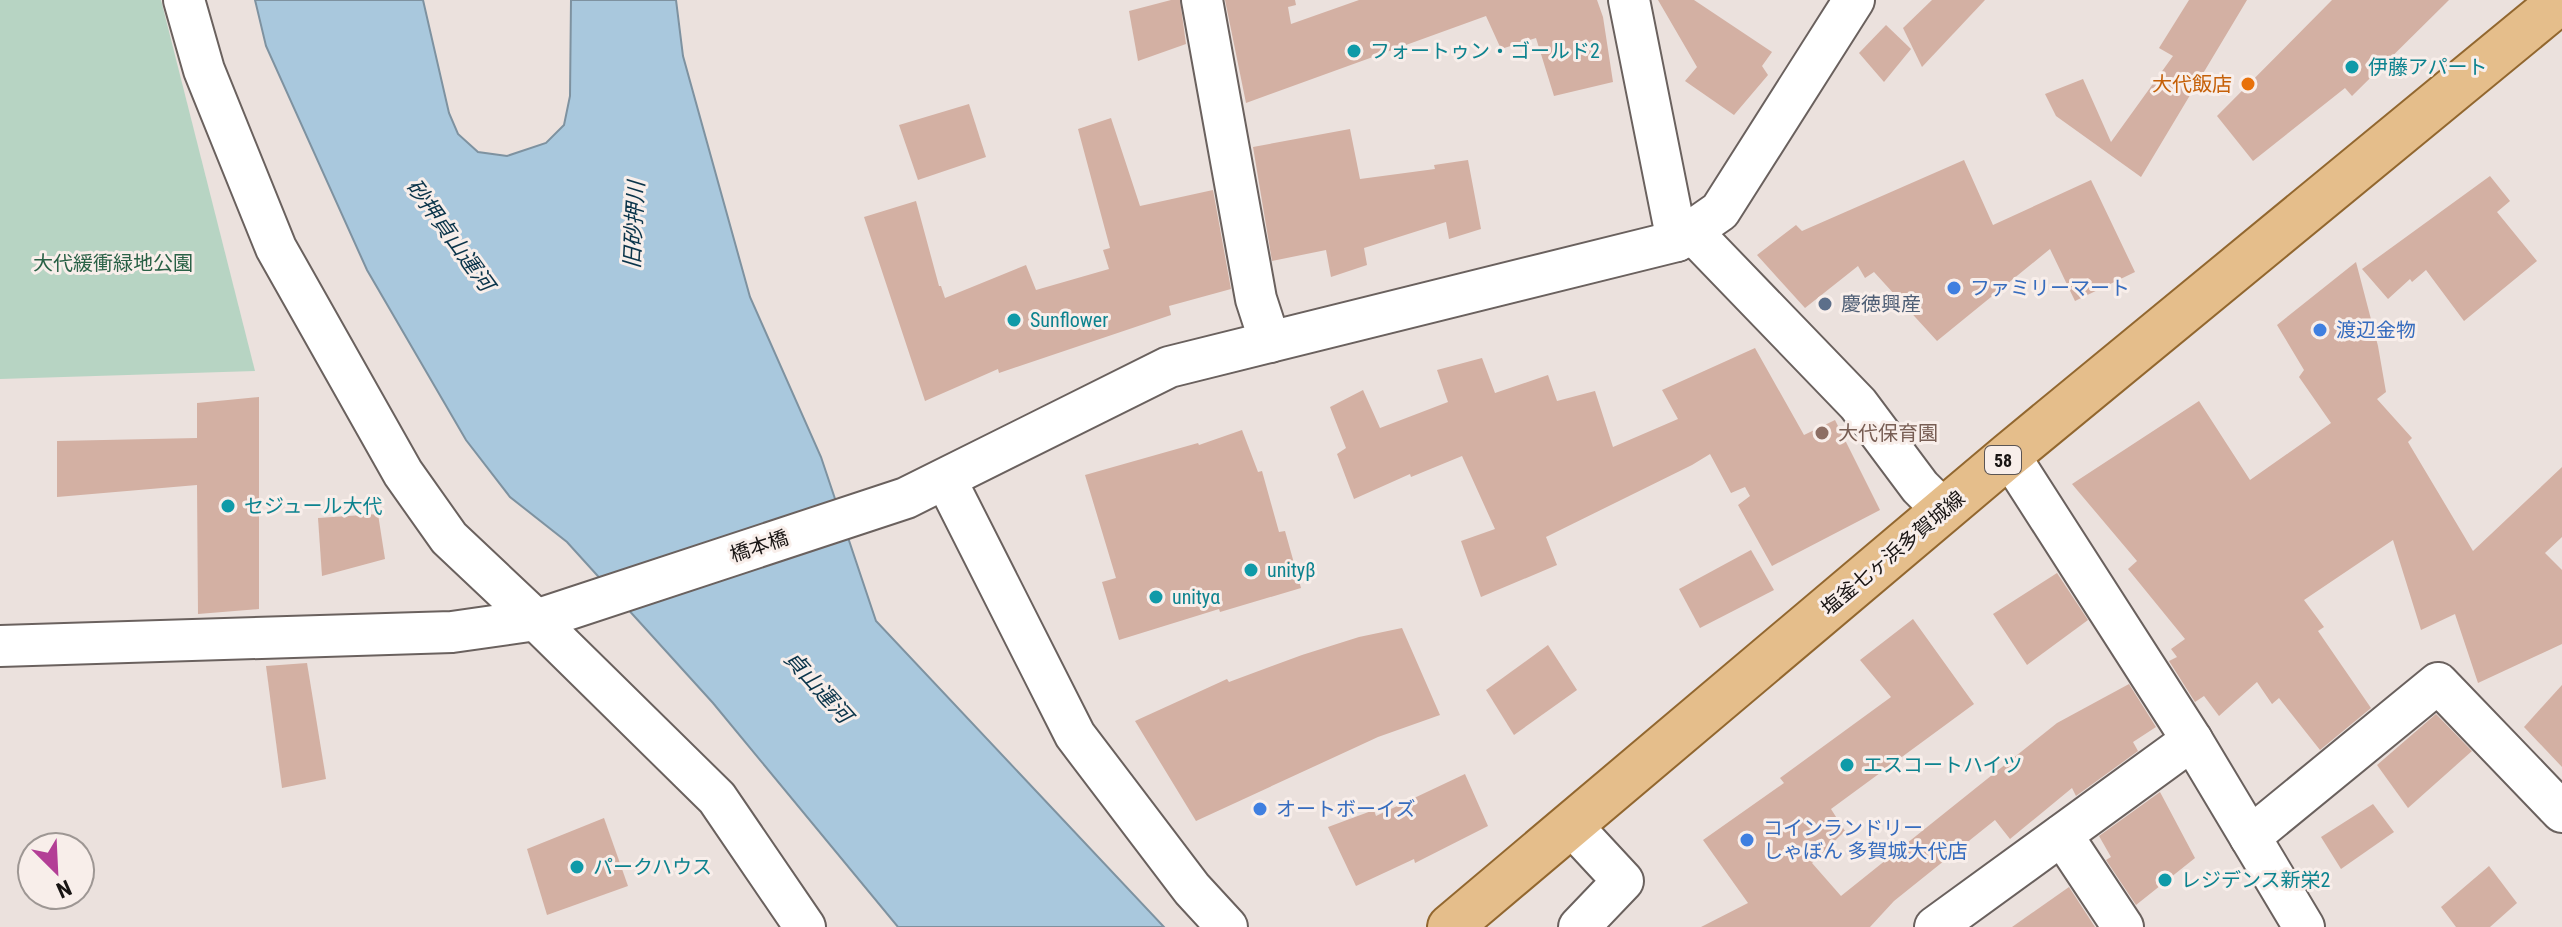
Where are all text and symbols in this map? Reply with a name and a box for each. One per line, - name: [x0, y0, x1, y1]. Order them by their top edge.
- place label: フォートゥン・ゴールド2: [1370, 39, 1600, 63]
- marker: フォートゥン・ゴールド2: [1345, 42, 1363, 60]
- place label: 伊藤アパート: [2368, 55, 2488, 79]
- marker: 伊藤アパート: [2343, 58, 2361, 76]
- place label: 大代飯店: [2152, 72, 2232, 96]
- marker: 大代飯店: [2239, 75, 2257, 93]
- water label: 砂押貞山運河: [401, 174, 501, 299]
- water label: 旧砂押川: [619, 178, 649, 270]
- park label: 大代緩衝緑地公園: [33, 251, 193, 275]
- place label: ファミリーマート: [1970, 276, 2130, 300]
- marker: ファミリーマート: [1945, 279, 1963, 297]
- place label: 慶徳興産: [1841, 292, 1921, 316]
- marker: 慶徳興産: [1816, 295, 1834, 313]
- place label: Sunflower: [1030, 308, 1108, 332]
- marker: Sunflower: [1005, 311, 1023, 329]
- place label: 渡辺金物: [2336, 318, 2416, 342]
- marker: 渡辺金物: [2311, 321, 2329, 339]
- place label: 大代保育園: [1838, 421, 1938, 445]
- marker: 大代保育園: [1813, 424, 1831, 442]
- road number: 58: [1985, 446, 2021, 474]
- street label: 塩釜七ヶ浜多賀城線: [1816, 486, 1970, 620]
- place label: セジュール大代: [244, 494, 383, 518]
- marker: セジュール大代: [219, 497, 237, 515]
- street label: 橋本橋: [727, 525, 791, 567]
- place label: unityβ: [1267, 558, 1316, 582]
- marker: unityβ: [1242, 561, 1260, 579]
- place label: unityα: [1172, 585, 1220, 609]
- marker: unityα: [1147, 588, 1165, 606]
- water label: 貞山運河: [779, 646, 859, 731]
- place label: エスコートハイツ: [1863, 753, 2023, 777]
- marker: エスコートハイツ: [1838, 756, 1856, 774]
- place label: オートボーイズ: [1276, 797, 1415, 821]
- marker: オートボーイズ: [1251, 800, 1269, 818]
- place label: コインランドリー しゃぼん 多賀城大代店: [1763, 816, 1968, 863]
- north arrow: [16, 831, 96, 911]
- marker: コインランドリー しゃぼん 多賀城大代店: [1738, 831, 1756, 849]
- place label: パークハウス: [593, 855, 712, 879]
- marker: パークハウス: [568, 858, 586, 876]
- place label: レジデンス新栄2: [2181, 868, 2331, 892]
- marker: レジデンス新栄2: [2156, 871, 2174, 889]
- text: N: [53, 875, 75, 903]

